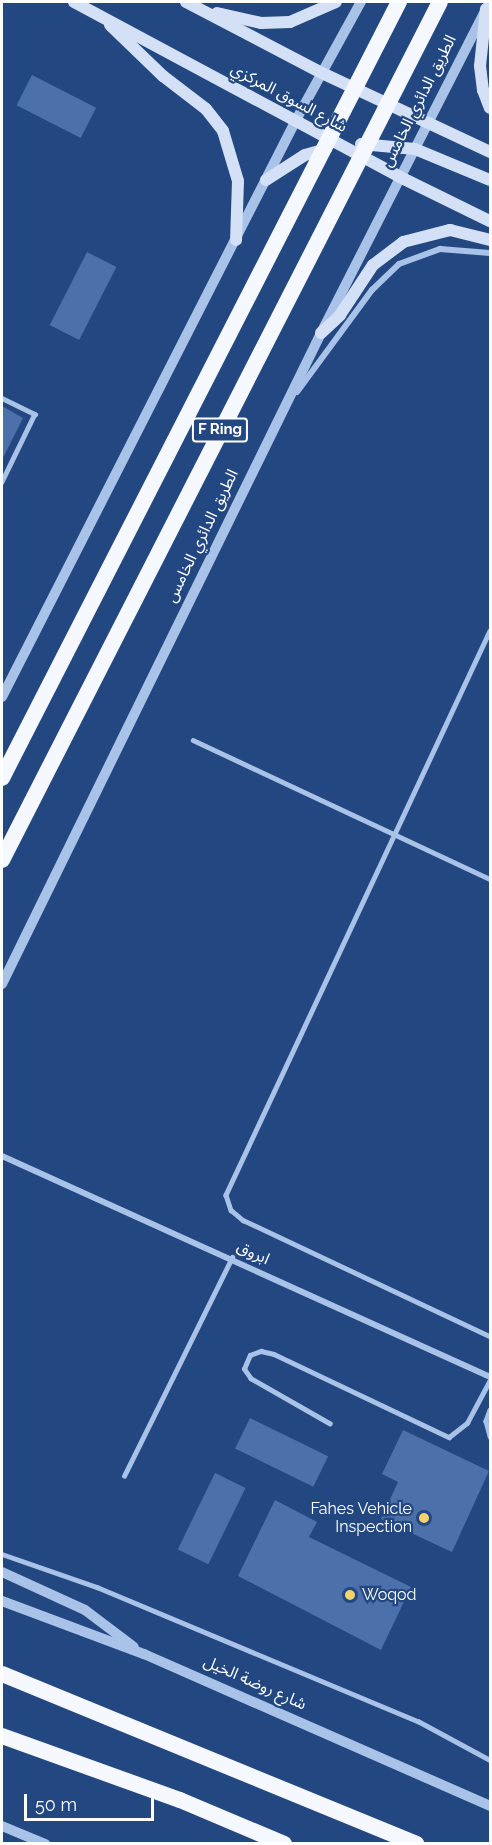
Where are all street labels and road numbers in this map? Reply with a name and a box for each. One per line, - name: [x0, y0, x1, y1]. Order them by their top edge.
- street label: الطريق الدائري الخامس: [377, 32, 461, 170]
- street label: شارع السوق المركزي: [228, 59, 350, 137]
- road number: F Ring: [192, 418, 248, 442]
- street label: الطريق الدائري الخامس: [161, 466, 243, 606]
- street label: ابروق: [234, 1237, 272, 1269]
- street label: شارع روضة الخيل: [201, 1652, 309, 1714]

